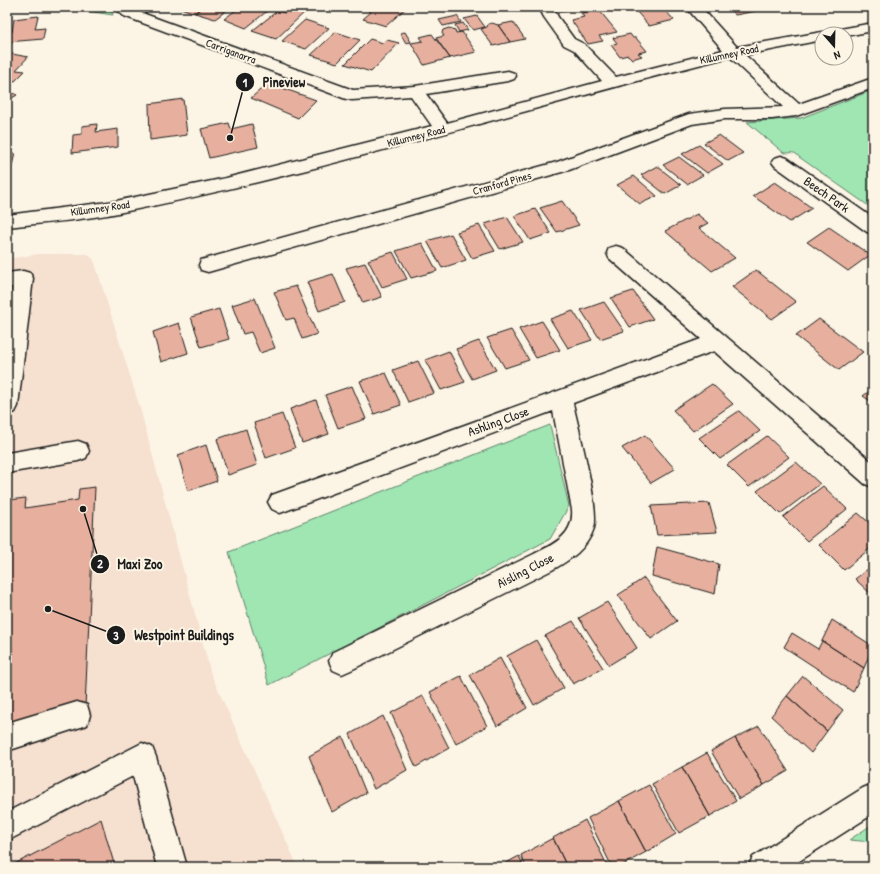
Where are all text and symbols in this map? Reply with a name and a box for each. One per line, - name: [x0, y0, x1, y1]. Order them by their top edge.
- north arrow: [814, 26, 854, 66]
- street label: Carriganarra: [204, 35, 259, 67]
- street label: Killumney Road: [698, 41, 760, 67]
- text: N: [832, 48, 843, 63]
- callout: Pineview: [235, 69, 314, 95]
- text: Pineview: [263, 72, 306, 91]
- text: 1: [243, 74, 248, 91]
- street label: Killumney Road: [385, 122, 447, 150]
- street label: Cranford Pines: [471, 168, 533, 198]
- street label: Beech Park: [800, 172, 854, 217]
- street label: Killumney Road: [70, 197, 131, 219]
- street label: Ashling Close: [465, 402, 531, 440]
- street label: Aisling Close: [494, 548, 556, 592]
- callout: Maxi Zoo: [90, 551, 171, 577]
- text: Maxi Zoo: [118, 554, 163, 573]
- text: 2: [97, 555, 103, 572]
- callout: Westpoint Buildings: [106, 622, 241, 648]
- text: Westpoint Buildings: [134, 625, 234, 646]
- text: 3: [113, 627, 119, 644]

